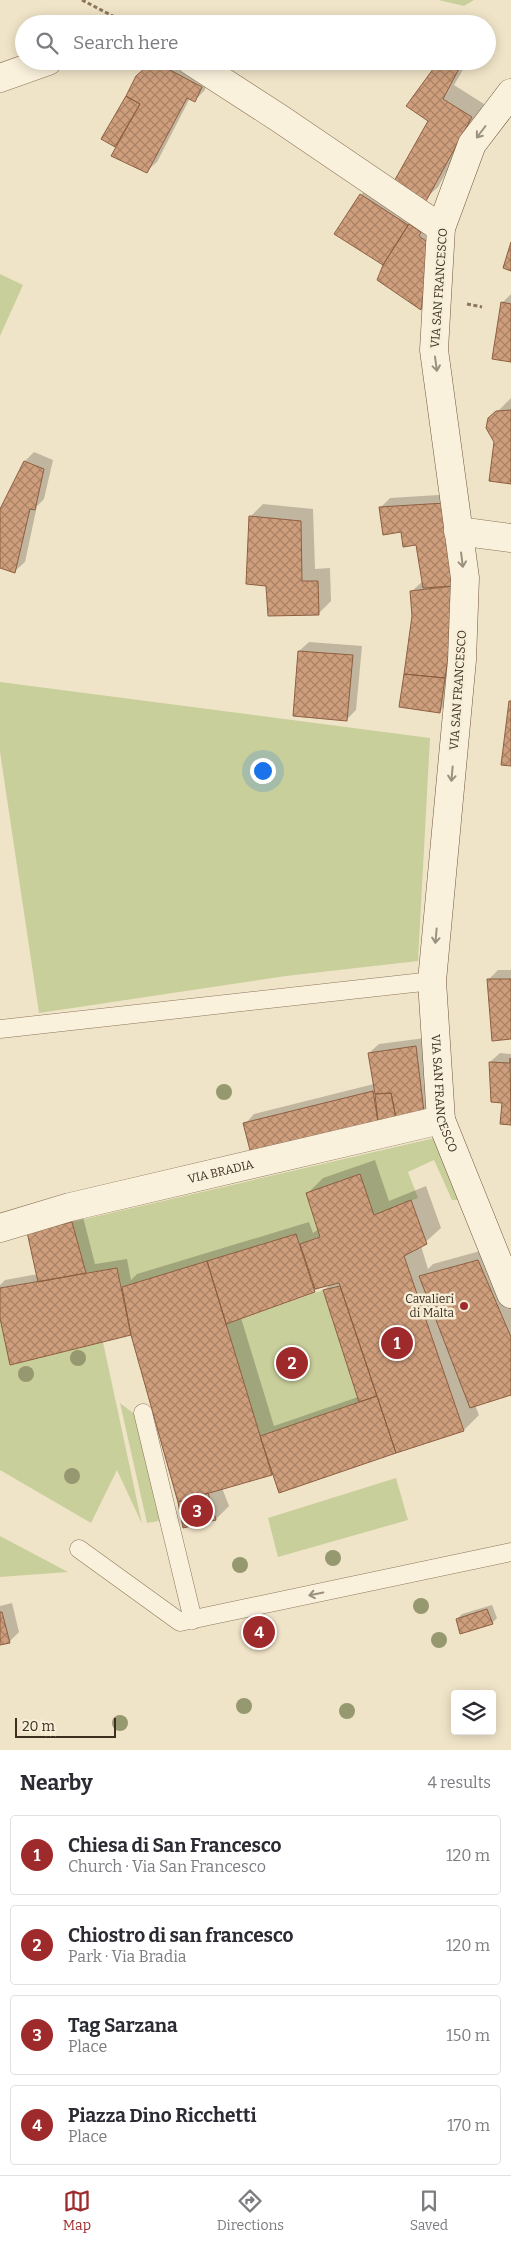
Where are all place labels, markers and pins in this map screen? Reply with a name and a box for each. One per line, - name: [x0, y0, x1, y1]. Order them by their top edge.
- place label: Cavalieri di Malta: [405, 1292, 454, 1320]
- marker: Cavalieri di Malta: [458, 1300, 470, 1312]
- pin: 1: [381, 1324, 413, 1362]
- pin: 2: [276, 1344, 308, 1382]
- pin: 3: [181, 1492, 213, 1530]
- pin: 4: [243, 1613, 275, 1651]

